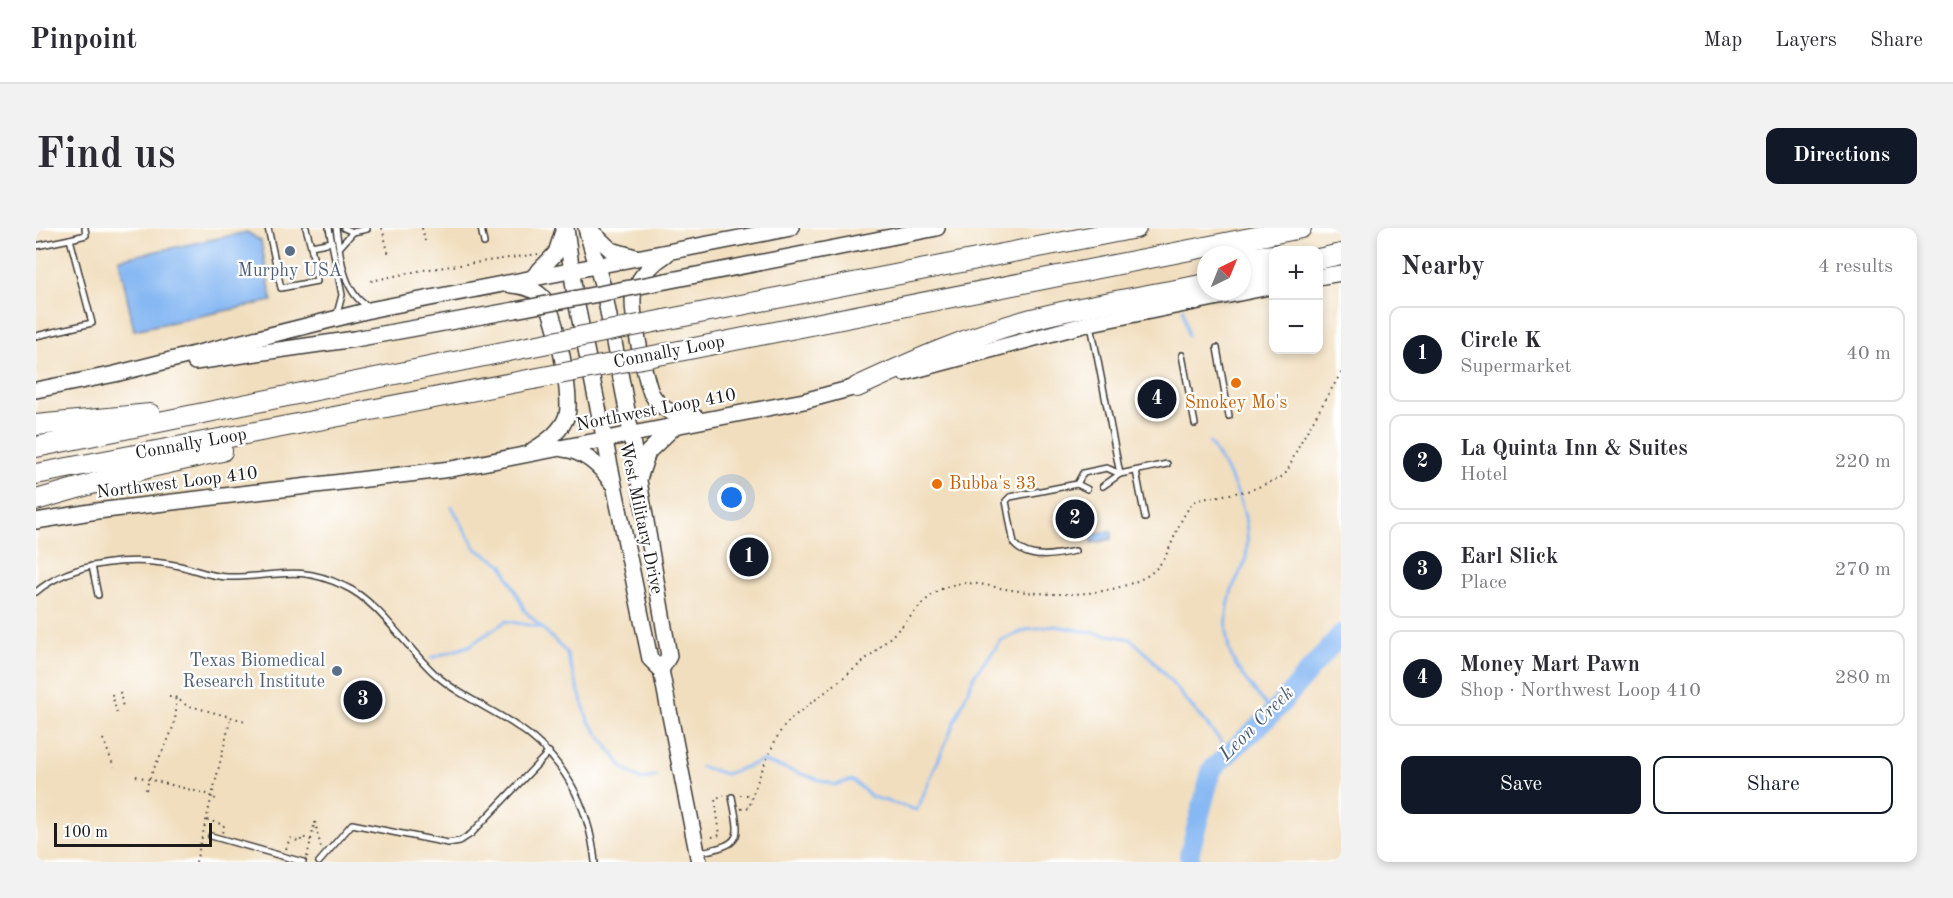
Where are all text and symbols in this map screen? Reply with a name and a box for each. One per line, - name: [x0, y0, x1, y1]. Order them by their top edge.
- text: Pinpoint: [30, 27, 137, 55]
- text: Map: [1703, 30, 1742, 51]
- text: Layers: [1775, 30, 1837, 51]
- text: Share: [1870, 30, 1923, 51]
- button: Directions: [1766, 128, 1917, 184]
- text: Find us: [36, 135, 175, 177]
- marker: Murphy USA: [283, 244, 297, 258]
- north arrow: [1197, 246, 1251, 300]
- map controls: [1269, 246, 1323, 354]
- button: +: [1269, 246, 1323, 300]
- text: Nearby: [1401, 254, 1485, 280]
- text: 4 results: [1818, 257, 1893, 277]
- place label: Murphy USA: [238, 262, 342, 280]
- button: −: [1269, 300, 1323, 354]
- text: Circle K: [1460, 330, 1541, 352]
- street label: Connally Loop: [612, 332, 726, 372]
- text: 1: [1417, 344, 1428, 364]
- text: 40 m: [1846, 344, 1891, 364]
- text: Supermarket: [1460, 357, 1571, 377]
- pin: 4: [1138, 376, 1176, 422]
- marker: Smokey Mo's: [1229, 376, 1243, 390]
- street label: Northwest Loop 410: [575, 386, 737, 434]
- place label: Smokey Mo's: [1185, 394, 1288, 412]
- street label: Connally Loop: [134, 425, 248, 463]
- text: La Quinta Inn & Suites: [1460, 438, 1688, 460]
- street label: West Military Drive: [616, 440, 666, 596]
- text: 2: [1417, 452, 1428, 472]
- text: 220 m: [1835, 452, 1891, 472]
- street label: Northwest Loop 410: [95, 464, 259, 502]
- text: Hotel: [1460, 465, 1507, 485]
- place label: Bubba's 33: [949, 475, 1036, 493]
- marker: Bubba's 33: [930, 477, 944, 491]
- your location: [717, 483, 746, 512]
- pin: 2: [1056, 496, 1094, 542]
- pin: 1: [730, 534, 768, 580]
- text: Earl Slick: [1460, 546, 1558, 568]
- text: 3: [1417, 560, 1428, 580]
- text: 270 m: [1835, 560, 1891, 580]
- text: Place: [1460, 573, 1507, 593]
- place label: Texas Biomedical Research Institute: [183, 652, 325, 691]
- text: Money Mart Pawn: [1460, 654, 1640, 676]
- marker: Texas Biomedical Research Institute: [330, 664, 344, 678]
- text: 4: [1417, 668, 1428, 688]
- text: 280 m: [1835, 668, 1891, 688]
- pin: 3: [344, 678, 382, 722]
- text: Shop · Northwest Loop 410: [1460, 681, 1701, 701]
- water label: Leon Creek: [1215, 683, 1298, 766]
- button: Save: [1401, 756, 1641, 814]
- button: Share: [1653, 756, 1893, 814]
- scale bar: [54, 820, 212, 848]
- text: 100 m: [63, 825, 108, 841]

